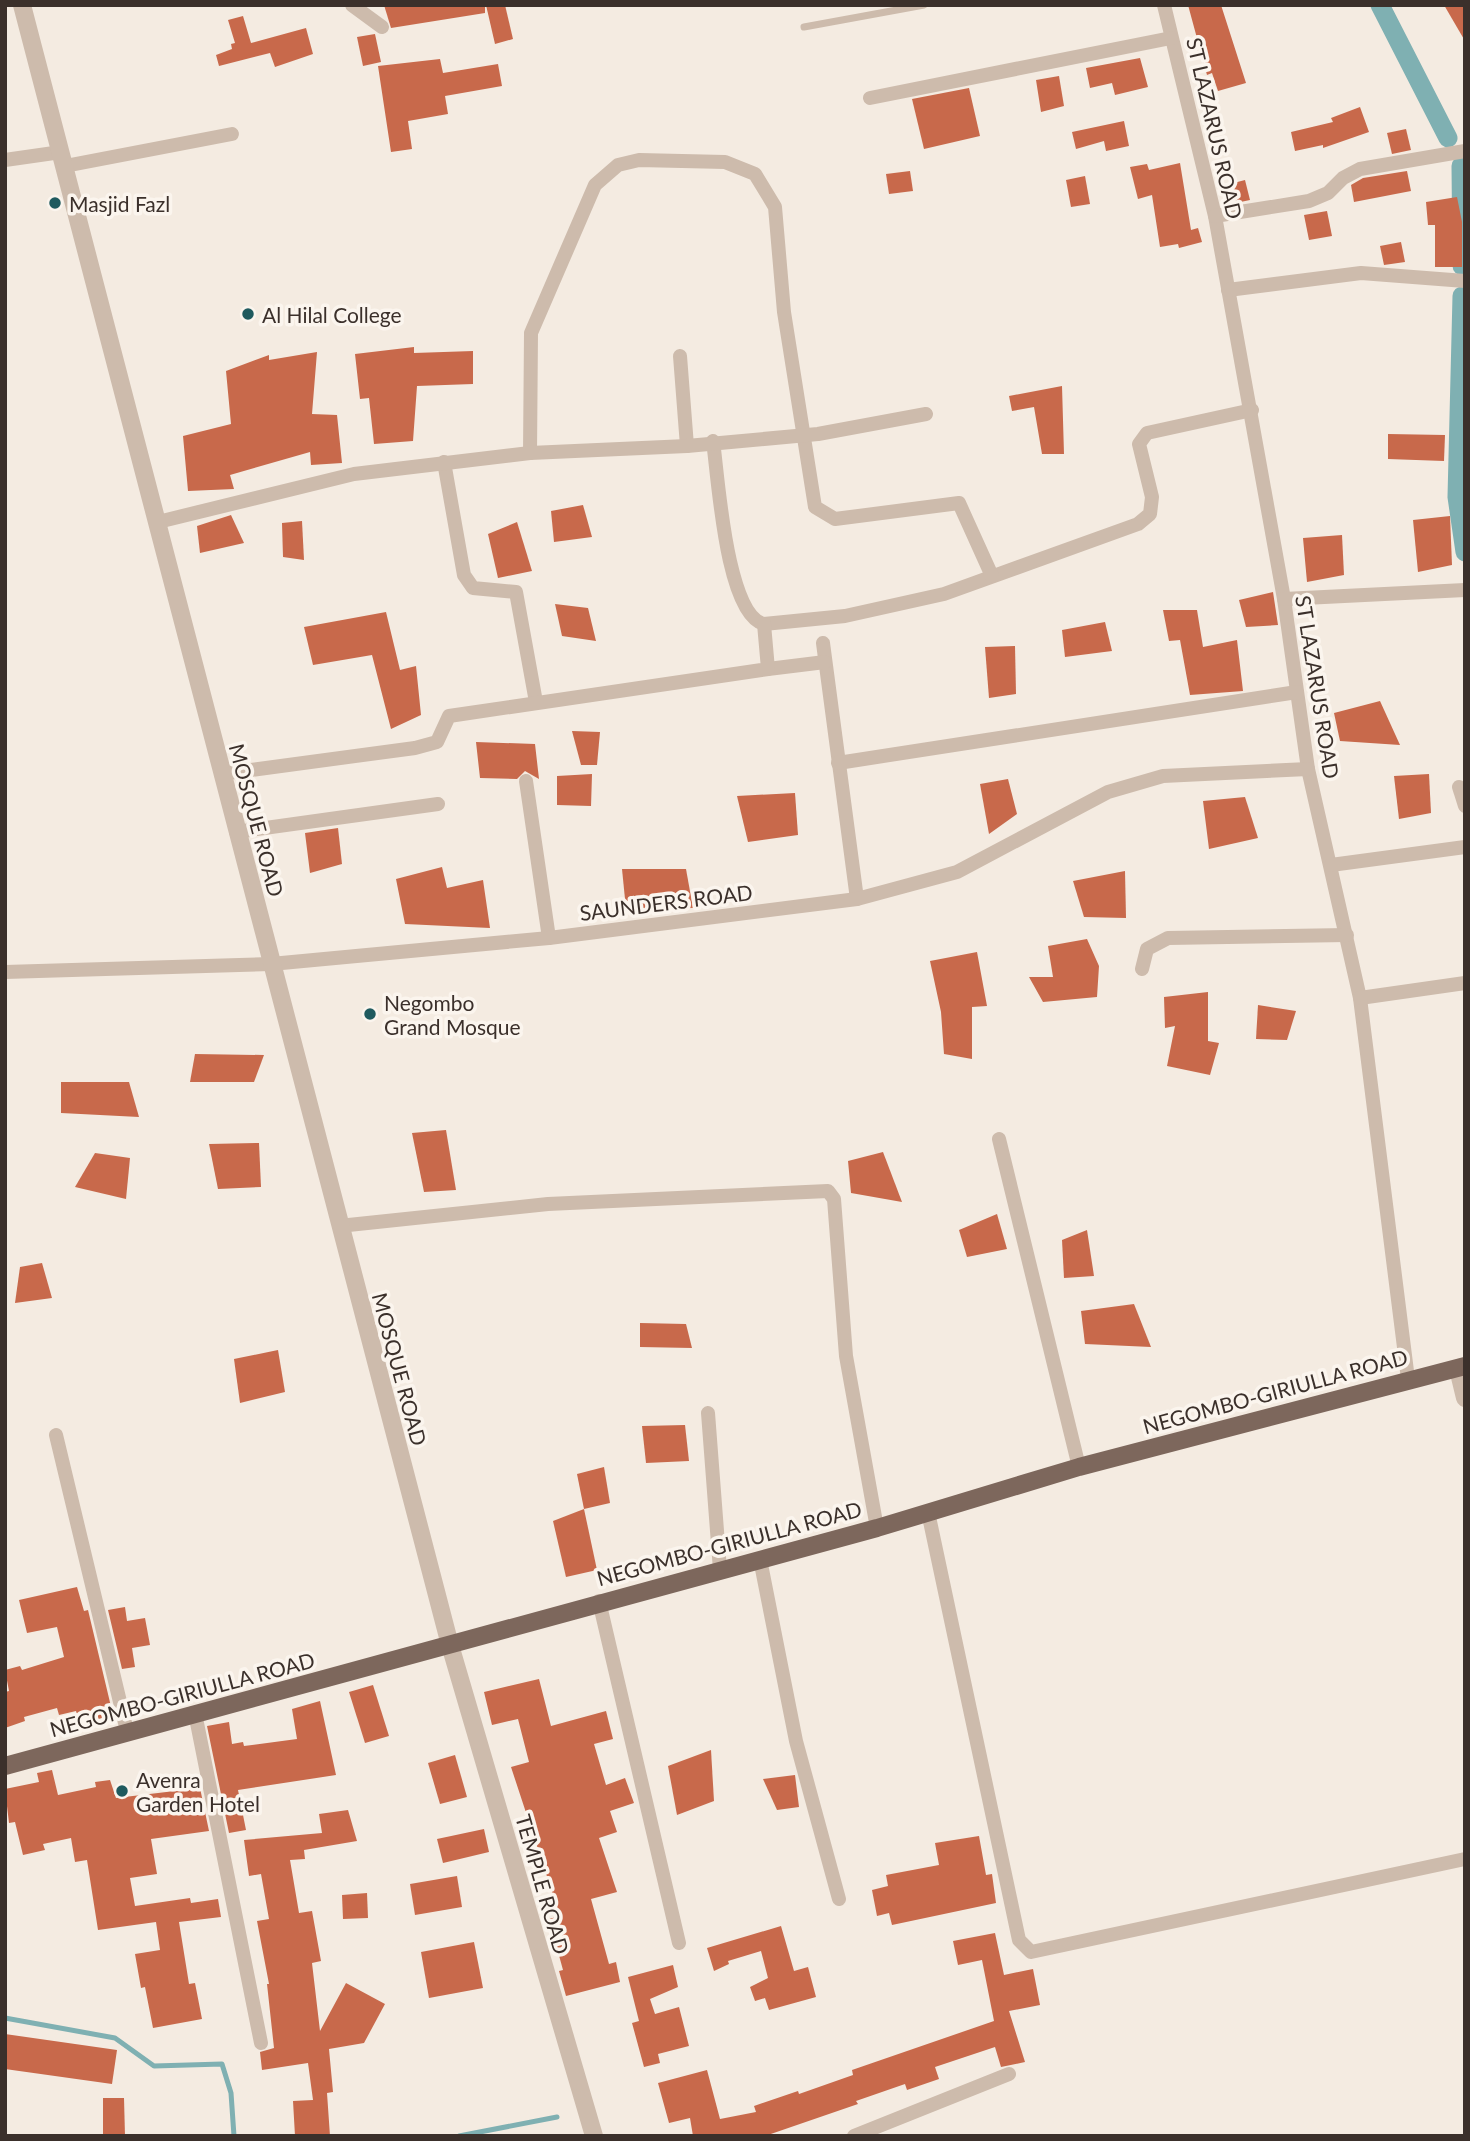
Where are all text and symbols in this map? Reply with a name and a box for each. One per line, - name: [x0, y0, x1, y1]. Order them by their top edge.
- street label: ST LAZARUS ROAD: [1182, 35, 1248, 221]
- place label: Masjid Fazl: [69, 191, 170, 216]
- marker: Masjid Fazl: [47, 195, 63, 211]
- place label: Al Hilal College: [262, 302, 402, 327]
- marker: Al Hilal College: [240, 306, 256, 322]
- street label: ST LAZARUS ROAD: [1291, 594, 1345, 780]
- street label: MOSQUE ROAD: [225, 741, 289, 899]
- street label: SAUNDERS ROAD: [578, 879, 754, 925]
- place label: Negombo Grand Mosque: [384, 990, 521, 1039]
- marker: Negombo Grand Mosque: [362, 1006, 378, 1022]
- street label: MOSQUE ROAD: [368, 1290, 432, 1448]
- street label: NEGOMBO-GIRIULLA ROAD: [1140, 1344, 1410, 1438]
- street label: NEGOMBO-GIRIULLA ROAD: [594, 1496, 864, 1590]
- street label: NEGOMBO-GIRIULLA ROAD: [47, 1647, 317, 1741]
- place label: Avenra Garden Hotel: [136, 1767, 260, 1816]
- marker: Avenra Garden Hotel: [114, 1783, 130, 1799]
- street label: TEMPLE ROAD: [511, 1811, 575, 1957]

